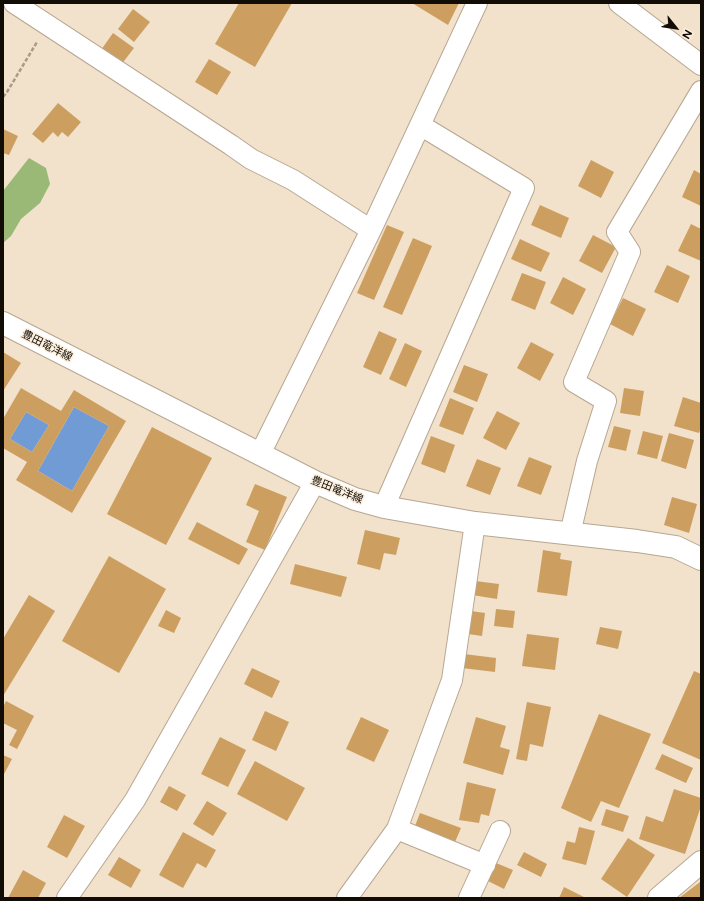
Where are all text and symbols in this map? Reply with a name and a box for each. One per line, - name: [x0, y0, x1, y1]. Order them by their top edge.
- north arrow: [656, 8, 696, 48]
- text: N: [679, 27, 695, 41]
- street label: 豊田竜洋線: [20, 328, 74, 364]
- street label: 豊田竜洋線: [309, 474, 365, 506]

